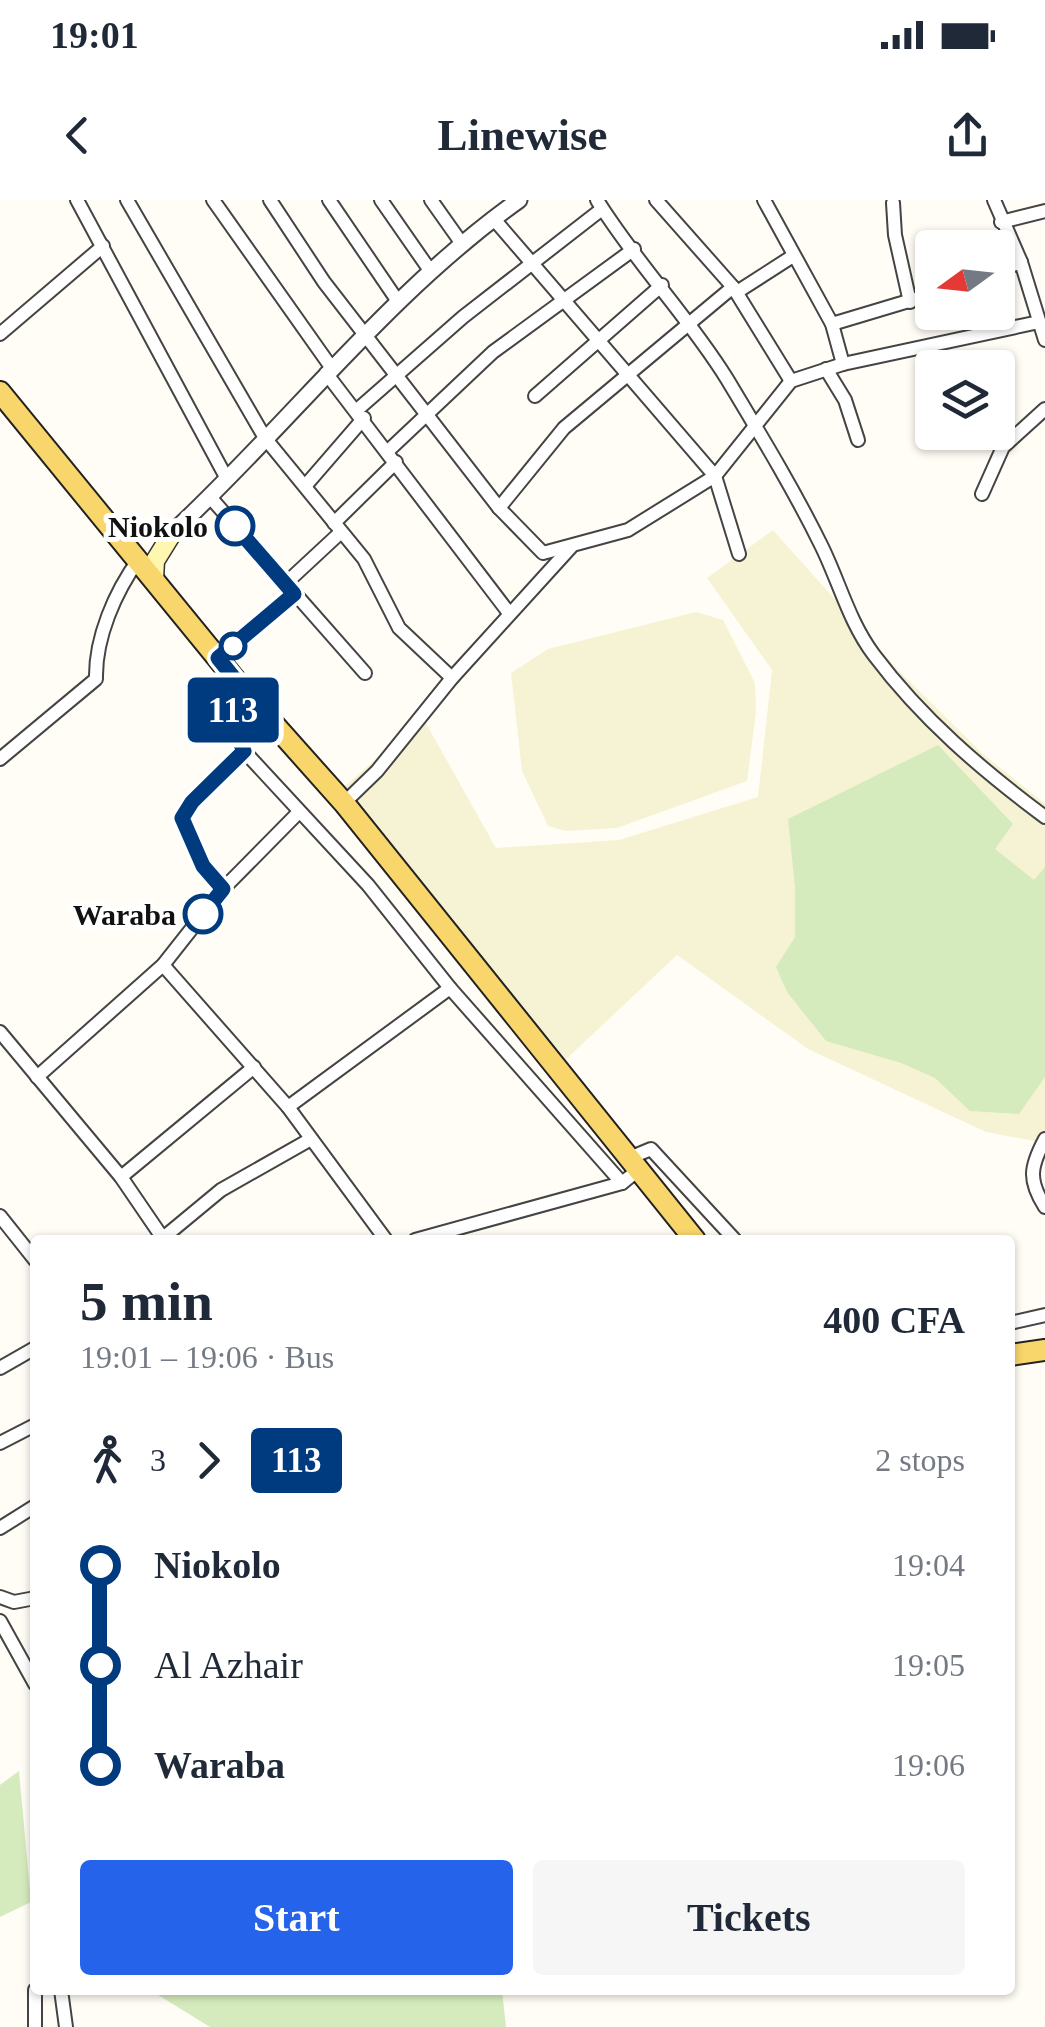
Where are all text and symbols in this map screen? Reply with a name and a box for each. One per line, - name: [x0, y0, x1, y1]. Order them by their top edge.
- text: 19:01: [50, 14, 139, 56]
- icon: back: [50, 108, 105, 163]
- icon: share: [940, 108, 995, 163]
- text: Linewise: [437, 110, 608, 160]
- north arrow: [915, 230, 1015, 330]
- map controls: [915, 230, 1015, 450]
- button: layers: [915, 350, 1015, 450]
- marker: Niokolo: [216, 507, 254, 545]
- place label: Niokolo: [108, 510, 208, 543]
- unlabelled marker: [220, 633, 246, 659]
- line badge: 113: [176, 678, 290, 742]
- text: 113: [208, 691, 258, 730]
- marker: Waraba: [184, 895, 222, 933]
- place label: Waraba: [73, 898, 176, 931]
- text: 5 min: [80, 1271, 213, 1332]
- text: 400 CFA: [823, 1299, 965, 1341]
- text: 19:01 – 19:06 · Bus: [80, 1339, 334, 1375]
- icon: walk: [80, 1433, 135, 1488]
- icon: forward: [181, 1433, 236, 1488]
- text: 113: [271, 1441, 322, 1480]
- text: 3: [150, 1442, 166, 1478]
- text: 2 stops: [875, 1442, 965, 1478]
- text: Niokolo: [154, 1544, 281, 1586]
- text: 19:04: [892, 1547, 965, 1583]
- text: Al Azhair: [154, 1644, 303, 1686]
- text: 19:05: [892, 1647, 965, 1683]
- text: Waraba: [154, 1744, 285, 1786]
- text: 19:06: [892, 1747, 965, 1783]
- button: Start: [80, 1860, 513, 1975]
- button: Tickets: [533, 1860, 965, 1975]

